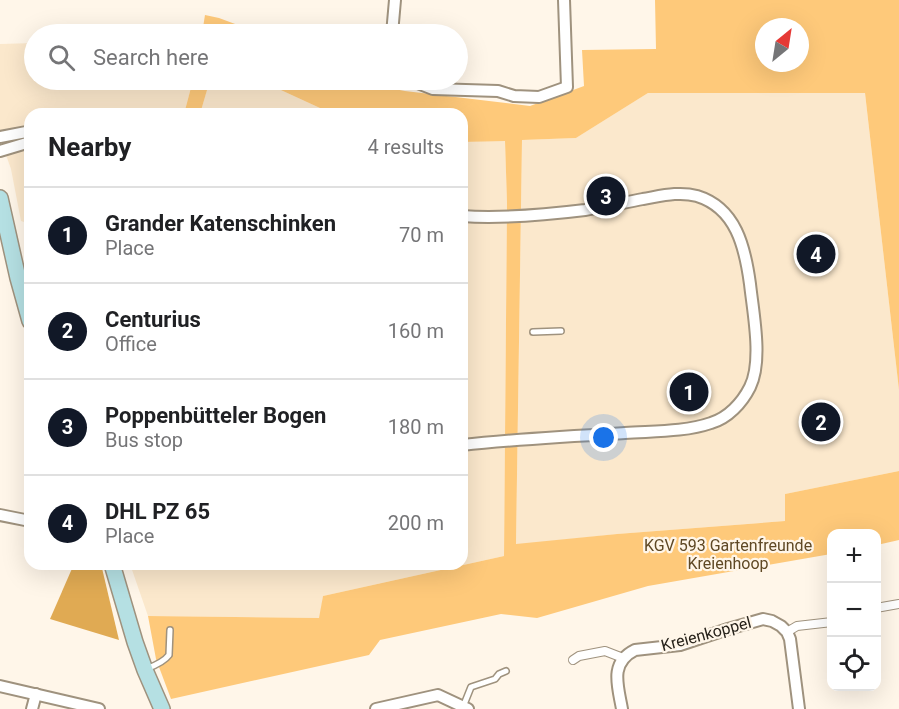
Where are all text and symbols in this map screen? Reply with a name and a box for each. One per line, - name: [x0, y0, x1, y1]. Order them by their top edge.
- north arrow: [755, 18, 809, 72]
- search box: [24, 24, 468, 90]
- icon: search: [45, 41, 78, 74]
- text: Search here: [93, 45, 209, 70]
- text: Nearby: [48, 132, 131, 162]
- text: 4 results: [368, 135, 444, 159]
- pin: 3: [586, 174, 626, 218]
- text: Grander Katenschinken: [105, 211, 336, 236]
- text: 1: [62, 223, 73, 247]
- text: 70 m: [399, 223, 444, 247]
- pin: 4: [796, 232, 836, 276]
- text: Place: [105, 236, 154, 260]
- text: Centurius: [105, 307, 201, 332]
- text: 2: [62, 319, 73, 343]
- text: 160 m: [388, 319, 444, 343]
- text: Office: [105, 332, 157, 356]
- pin: 1: [670, 370, 708, 414]
- pin: 2: [802, 400, 840, 444]
- text: Poppenbütteler Bogen: [105, 403, 326, 428]
- text: 3: [62, 415, 73, 439]
- text: 180 m: [388, 415, 444, 439]
- your location: [589, 423, 618, 452]
- text: Bus stop: [105, 428, 183, 452]
- text: DHL PZ 65: [105, 499, 210, 524]
- text: 4: [62, 511, 73, 535]
- text: 200 m: [388, 511, 444, 535]
- text: Place: [105, 524, 154, 548]
- map controls: [827, 529, 881, 691]
- button: +: [827, 529, 881, 583]
- park label: KGV 593 Gartenfreunde Kreienhoop: [644, 536, 812, 573]
- button: −: [827, 583, 881, 637]
- street label: Kreienkoppel: [659, 613, 753, 655]
- button: locate: [827, 637, 881, 691]

